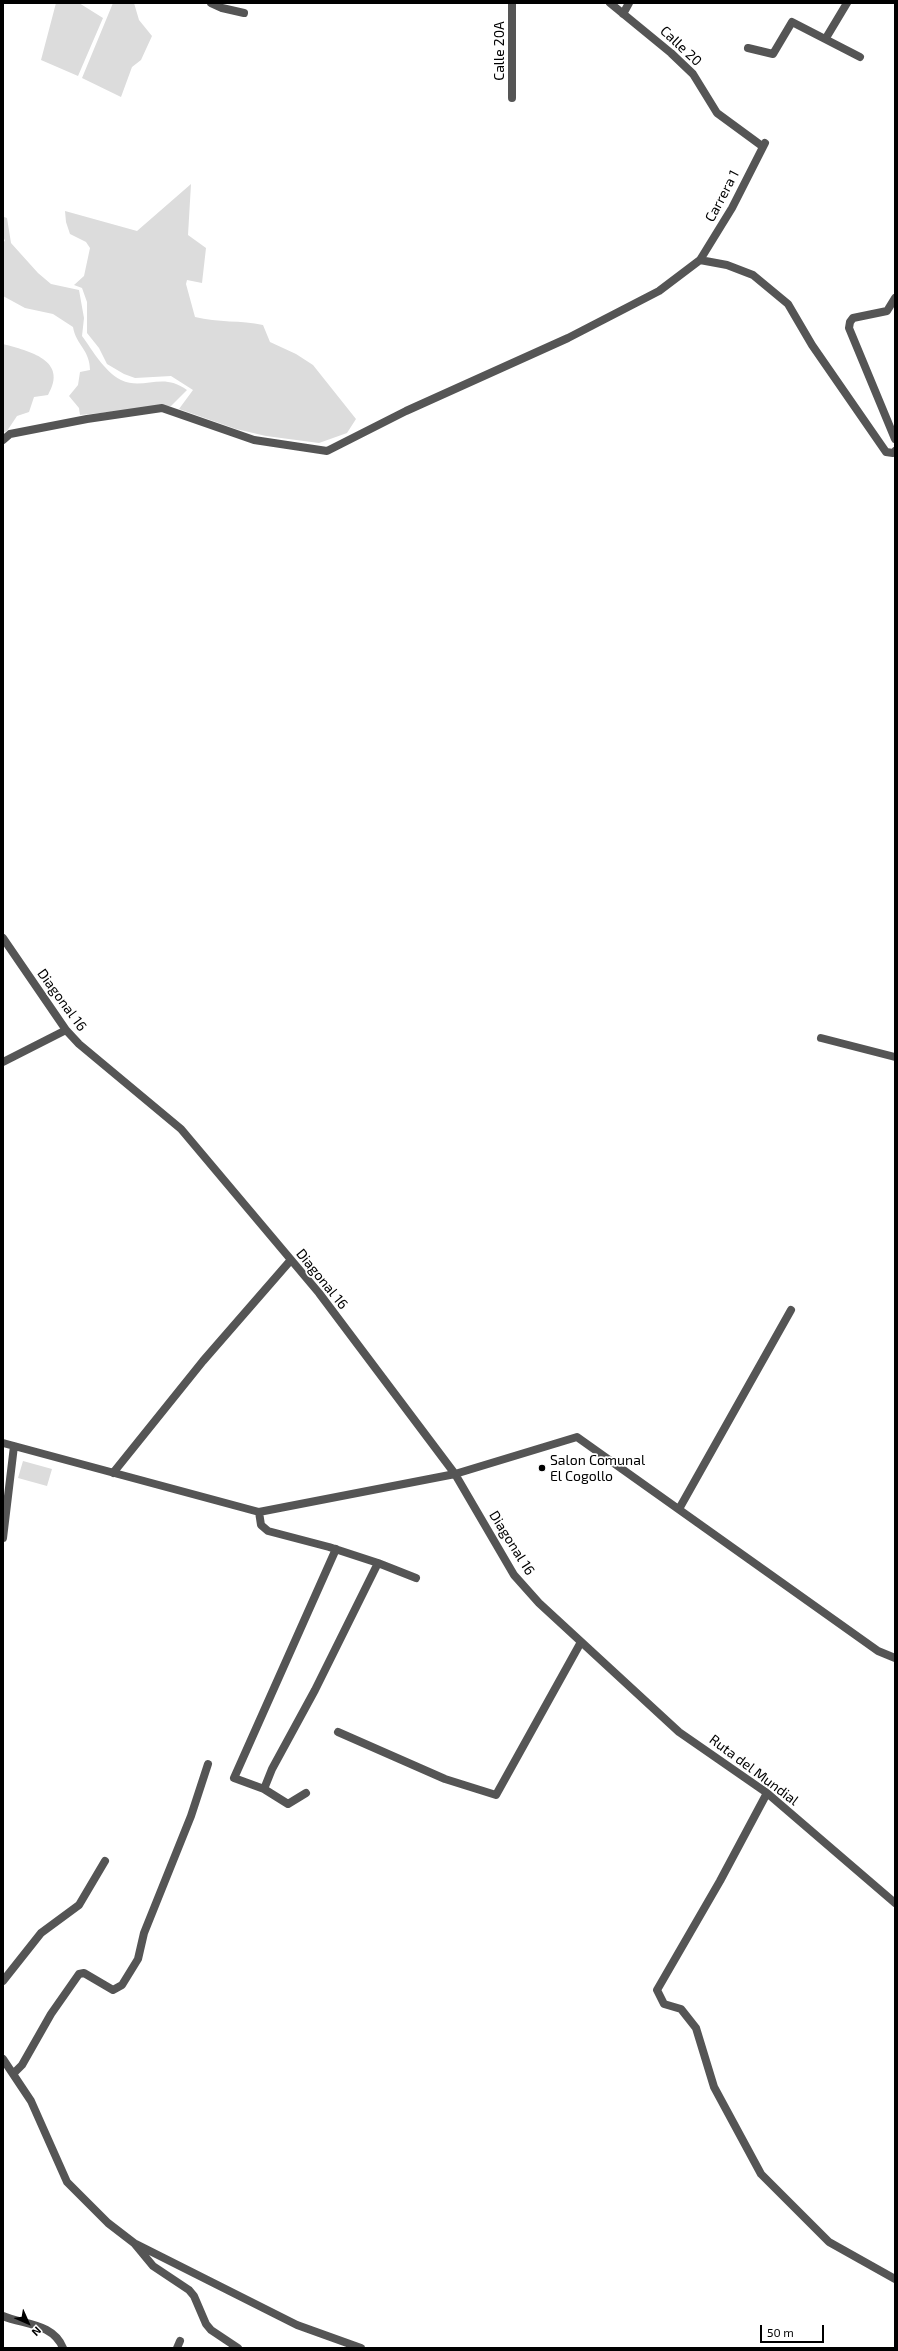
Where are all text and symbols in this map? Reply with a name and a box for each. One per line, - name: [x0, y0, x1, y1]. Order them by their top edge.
- street label: Calle 20A: [491, 21, 507, 81]
- street label: Calle 20: [657, 22, 705, 70]
- street label: Carrera 1: [701, 167, 743, 225]
- street label: Diagonal 16: [34, 966, 90, 1034]
- street label: Diagonal 16: [293, 1245, 351, 1313]
- place label: Salon Comunal El Cogollo: [550, 1452, 645, 1484]
- marker: Salon Comunal El Cogollo: [537, 1463, 547, 1473]
- street label: Diagonal 16: [486, 1508, 538, 1578]
- street label: Ruta del Mundial: [706, 1731, 802, 1809]
- north arrow: [8, 2303, 48, 2343]
- scale bar: [762, 2317, 826, 2343]
- text: N: [29, 2324, 44, 2339]
- text: 50 m: [767, 2325, 794, 2339]

